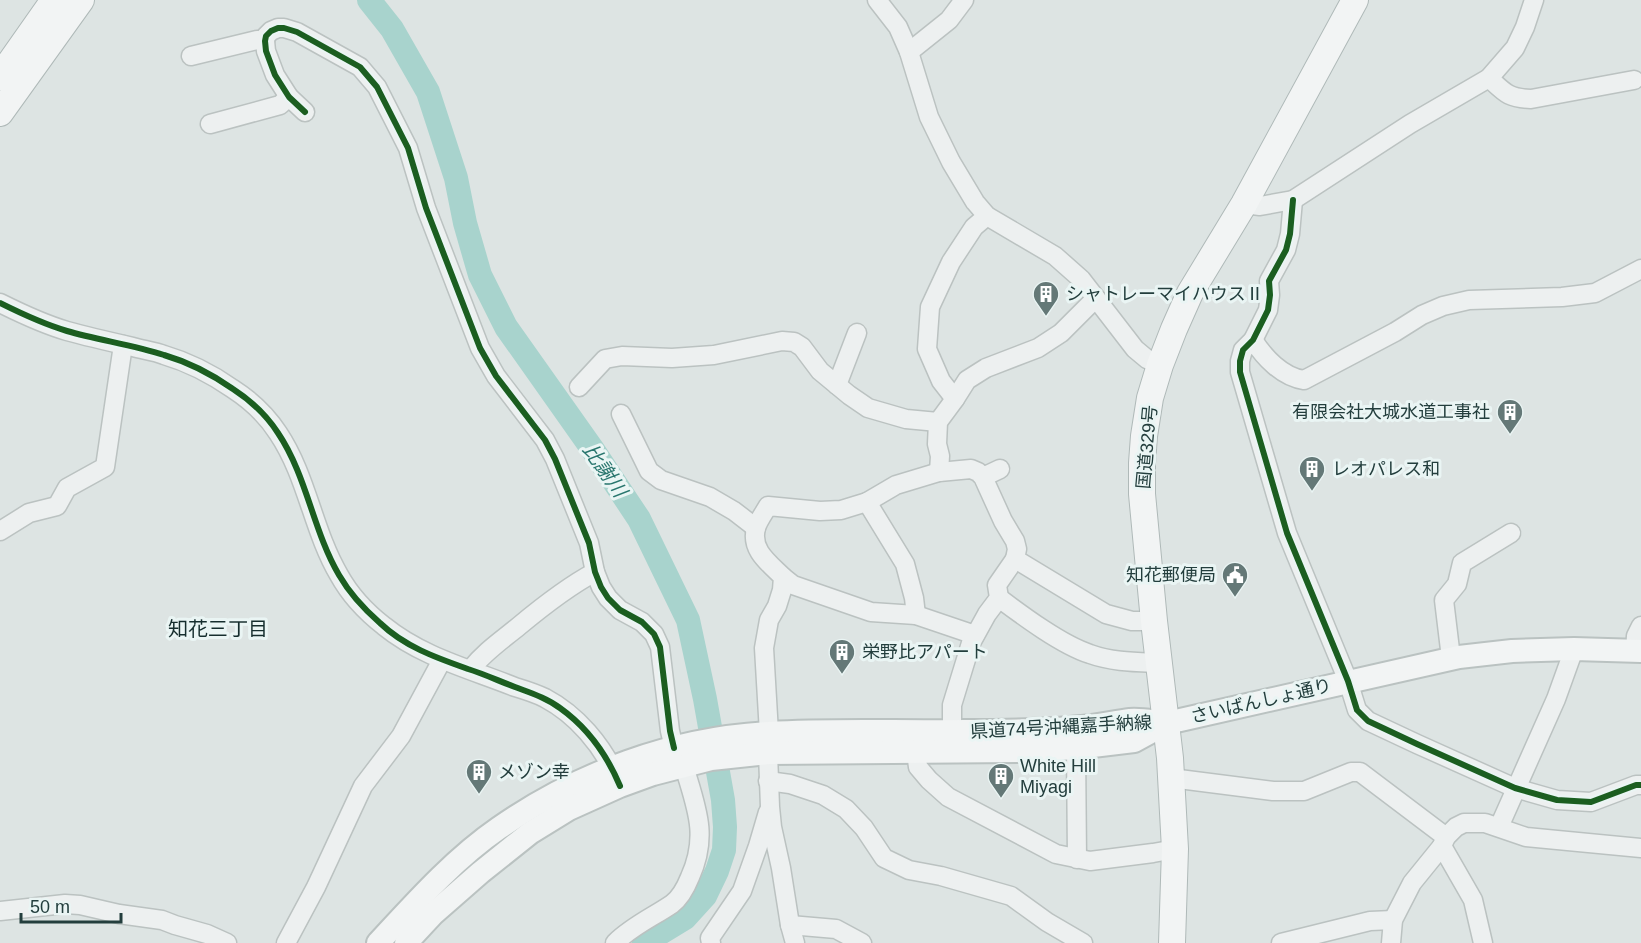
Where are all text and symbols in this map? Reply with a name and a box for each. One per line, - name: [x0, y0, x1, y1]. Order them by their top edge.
- building icon: シャトレーマイハウスⅡ: [1031, 279, 1061, 317]
- place label: シャトレーマイハウスⅡ: [1066, 284, 1264, 304]
- building icon: 有限会社大城水道工事社: [1495, 397, 1525, 435]
- place label: 有限会社大城水道工事社: [1292, 402, 1490, 422]
- street label: 国道329号: [1133, 404, 1161, 490]
- water label: 比謝川: [579, 439, 632, 503]
- building icon: レオパレス和: [1297, 454, 1327, 492]
- place label: レオパレス和: [1332, 459, 1440, 479]
- public building icon: 知花郵便局: [1220, 560, 1250, 598]
- place label: 知花郵便局: [1126, 565, 1216, 585]
- district label: 知花三丁目: [168, 618, 268, 640]
- building icon: 栄野比アパート: [827, 637, 857, 675]
- place label: 栄野比アパート: [862, 642, 988, 662]
- street label: さいばんしょ通り: [1189, 675, 1333, 727]
- street label: 県道74号沖縄嘉手納線: [970, 712, 1152, 742]
- place label: White Hill Miyagi: [1020, 756, 1096, 797]
- building icon: メゾン幸: [464, 757, 494, 795]
- building icon: White Hill Miyagi: [986, 761, 1016, 799]
- place label: メゾン幸: [498, 762, 570, 782]
- scale bar: [21, 886, 122, 924]
- text: 50 m: [30, 897, 70, 917]

